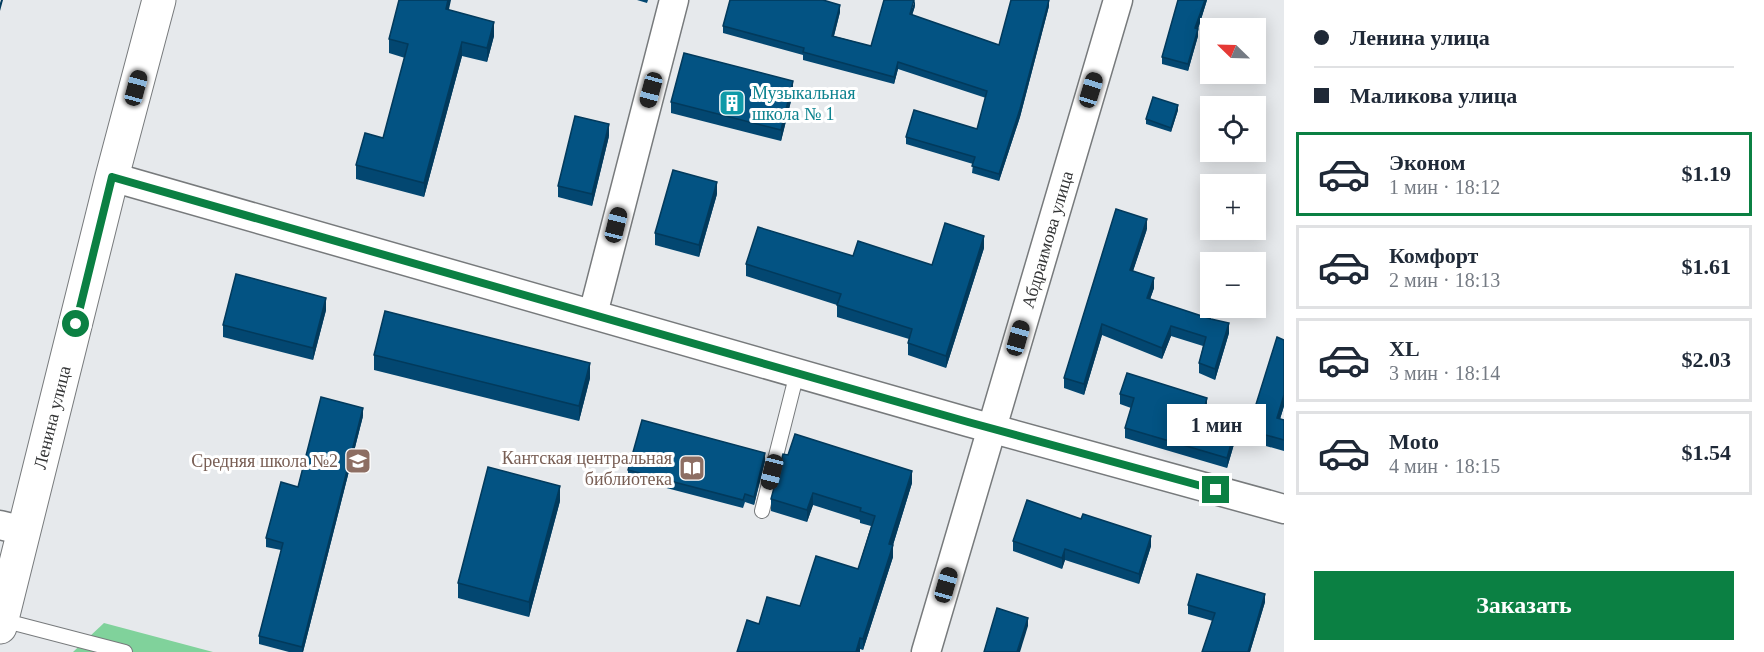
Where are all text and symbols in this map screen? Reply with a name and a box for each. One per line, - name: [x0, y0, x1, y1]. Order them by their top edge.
- north arrow: [1200, 18, 1266, 84]
- map controls: [1200, 18, 1266, 318]
- text: Ленина улица: [1350, 25, 1490, 50]
- car: [123, 68, 149, 108]
- car: [638, 70, 664, 110]
- car: [1077, 70, 1105, 110]
- place label: Музыкальная школа № 1: [752, 83, 855, 124]
- text: Маликова улица: [1350, 83, 1517, 108]
- building icon: Музыкальная школа № 1: [717, 88, 747, 118]
- button: locate: [1200, 96, 1266, 162]
- icon: car: [1317, 147, 1371, 201]
- text: Эконом: [1389, 150, 1466, 175]
- text: $1.19: [1682, 161, 1731, 186]
- street label: Абдраимова улица: [1018, 168, 1077, 311]
- button: +: [1200, 174, 1266, 240]
- text: 1 мин · 18:12: [1389, 176, 1500, 198]
- car: [603, 205, 629, 245]
- icon: car: [1317, 240, 1371, 294]
- text: Комфорт: [1389, 243, 1478, 268]
- button: −: [1200, 252, 1266, 318]
- text: $1.61: [1682, 254, 1731, 279]
- text: 2 мин · 18:13: [1389, 269, 1500, 291]
- route start: [62, 310, 89, 337]
- car: [1004, 318, 1032, 358]
- icon: car: [1317, 333, 1371, 387]
- text: XL: [1389, 336, 1420, 361]
- text: $2.03: [1682, 347, 1731, 372]
- text: 3 мин · 18:14: [1389, 362, 1500, 384]
- street label: Ленина улица: [30, 364, 75, 471]
- callout: 1 мин: [1166, 403, 1266, 445]
- text: 1 мин: [1191, 414, 1242, 436]
- icon: car: [1317, 426, 1371, 480]
- text: Moto: [1389, 429, 1439, 454]
- text: $1.54: [1682, 440, 1731, 465]
- school or university icon: Средняя школа №2: [343, 446, 373, 476]
- place label: Кантская центральная библиотека: [502, 448, 672, 489]
- place label: Средняя школа №2: [191, 451, 338, 471]
- car: [759, 452, 785, 492]
- library icon: Кантская центральная библиотека: [677, 453, 707, 483]
- text: 4 мин · 18:15: [1389, 455, 1500, 477]
- route end: [1202, 476, 1229, 503]
- car: [932, 565, 960, 605]
- button: Заказать: [1314, 571, 1734, 640]

